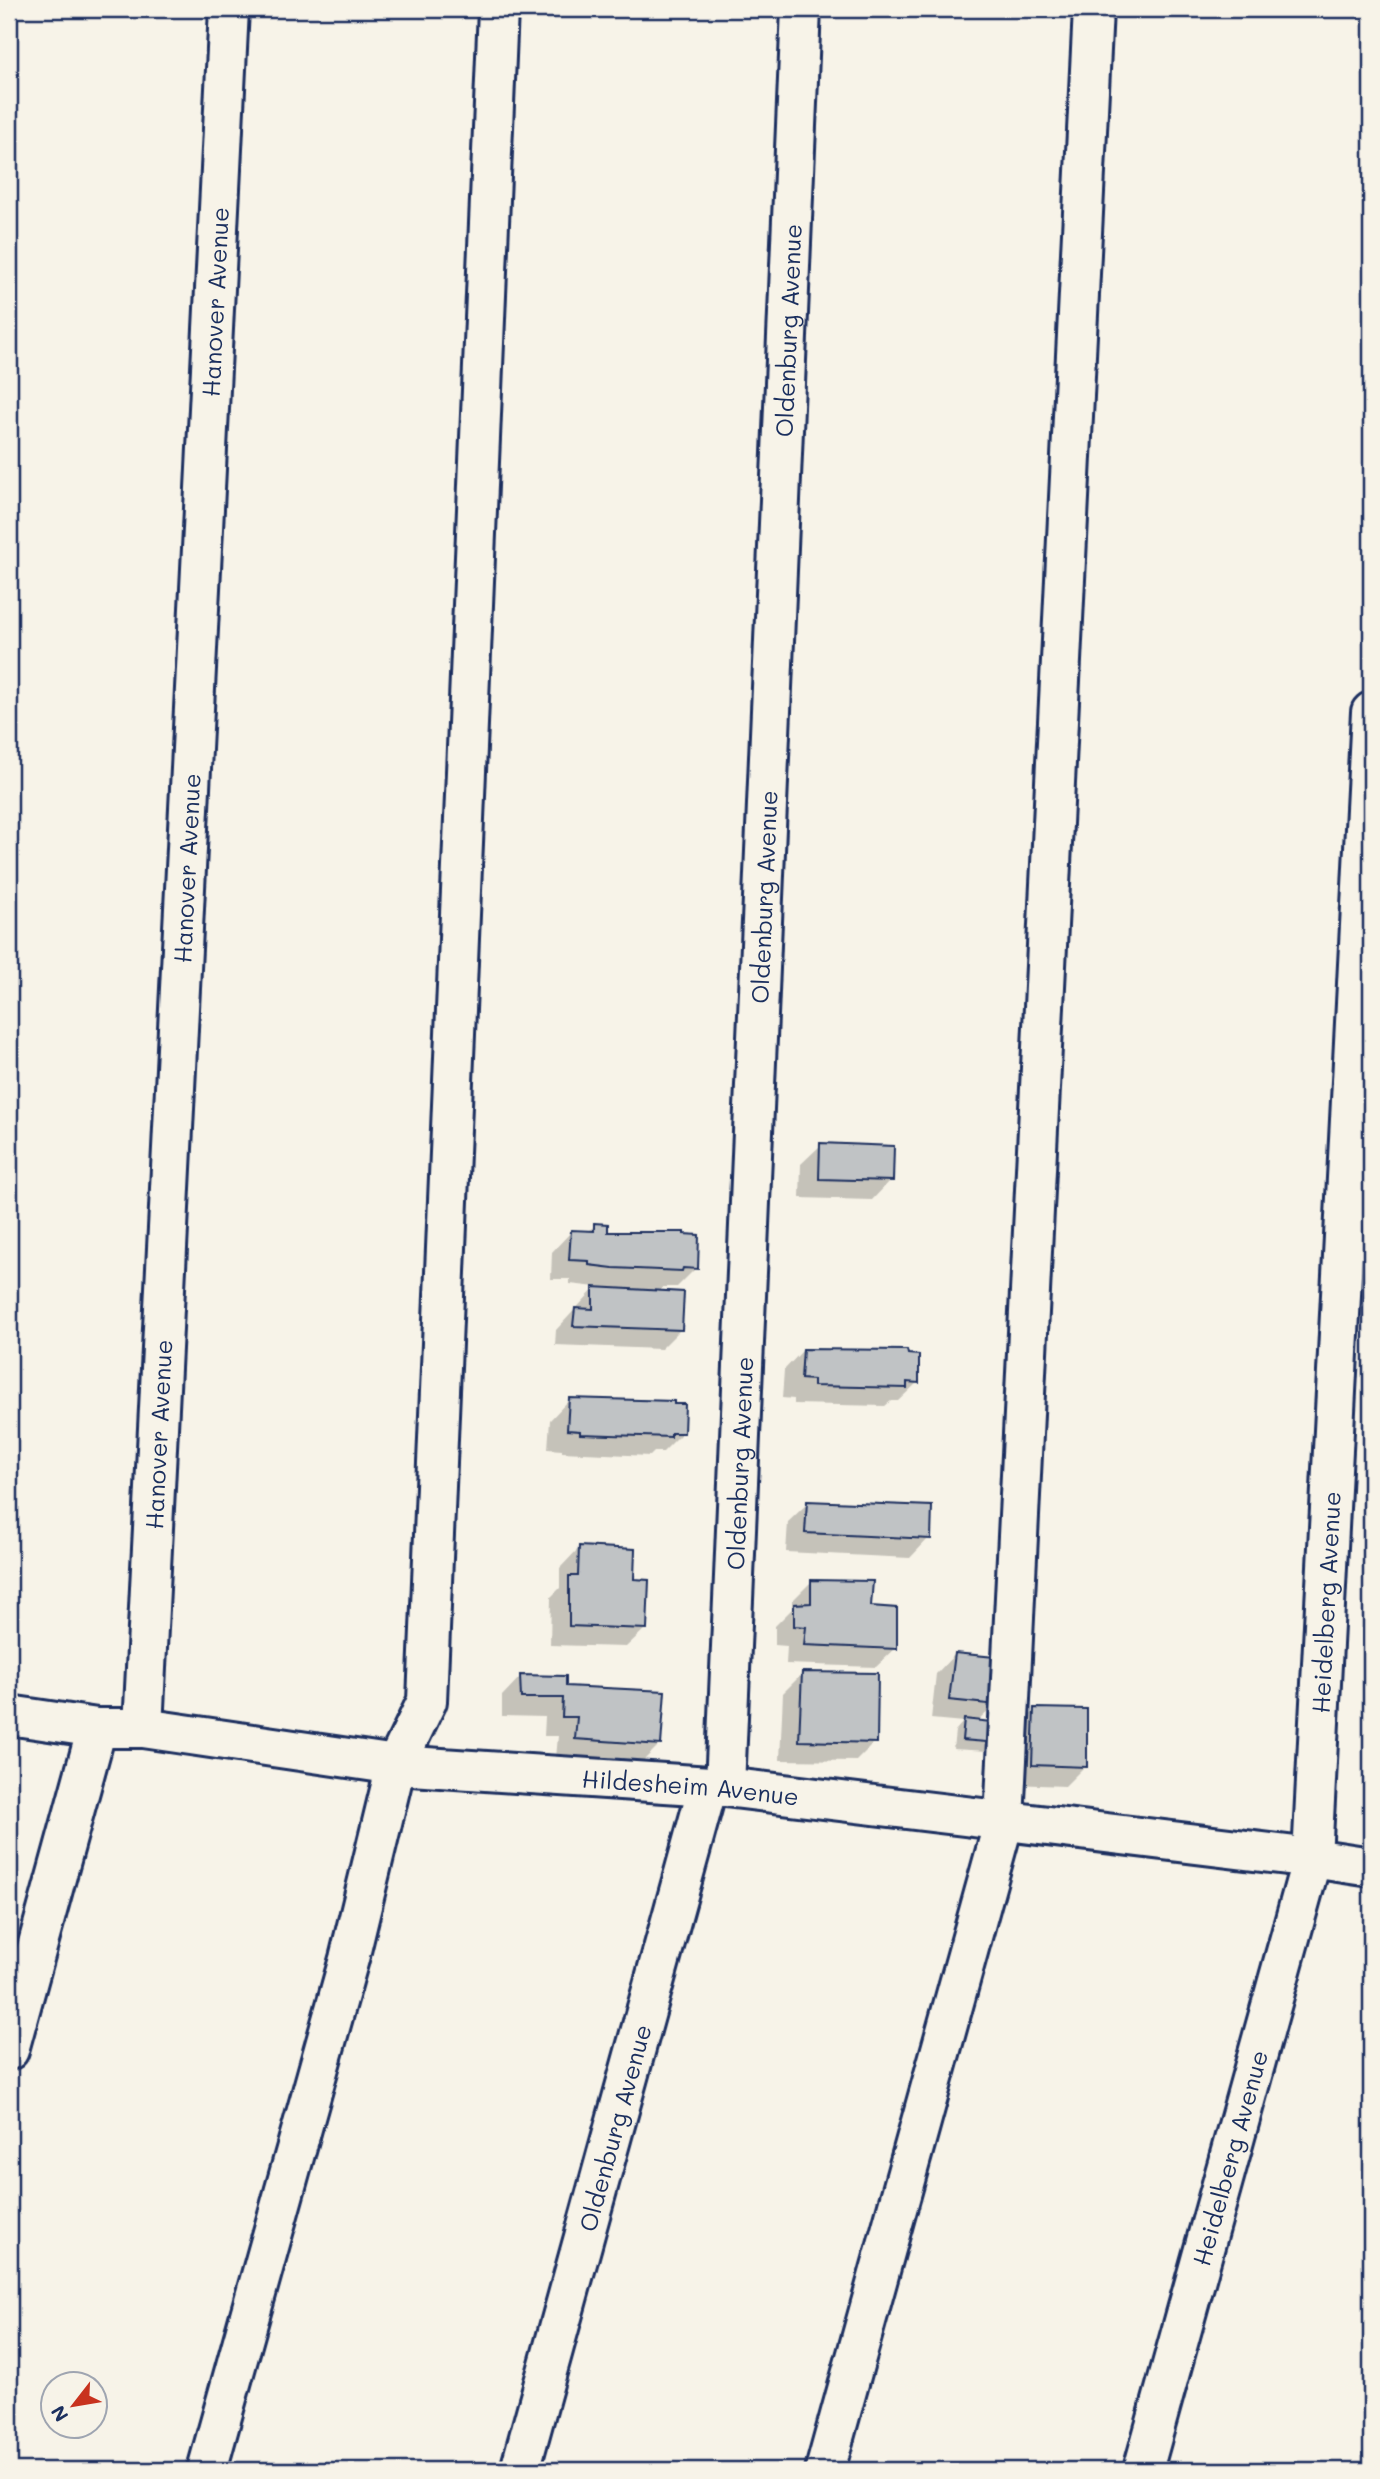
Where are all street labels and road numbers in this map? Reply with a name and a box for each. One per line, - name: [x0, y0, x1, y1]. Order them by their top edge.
- street label: Hanover Avenue: [194, 206, 235, 397]
- street label: Oldenburg Avenue: [767, 223, 807, 438]
- street label: Hanover Avenue: [166, 772, 206, 964]
- street label: Oldenburg Avenue: [743, 789, 783, 1004]
- street label: Hanover Avenue: [137, 1339, 178, 1530]
- street label: Oldenburg Avenue: [719, 1356, 759, 1571]
- street label: Heidelberg Avenue: [1304, 1490, 1346, 1714]
- street label: Hildesheim Avenue: [581, 1762, 801, 1811]
- street label: Oldenburg Avenue: [571, 2021, 657, 2235]
- street label: Heidelberg Avenue: [1185, 2046, 1274, 2269]

